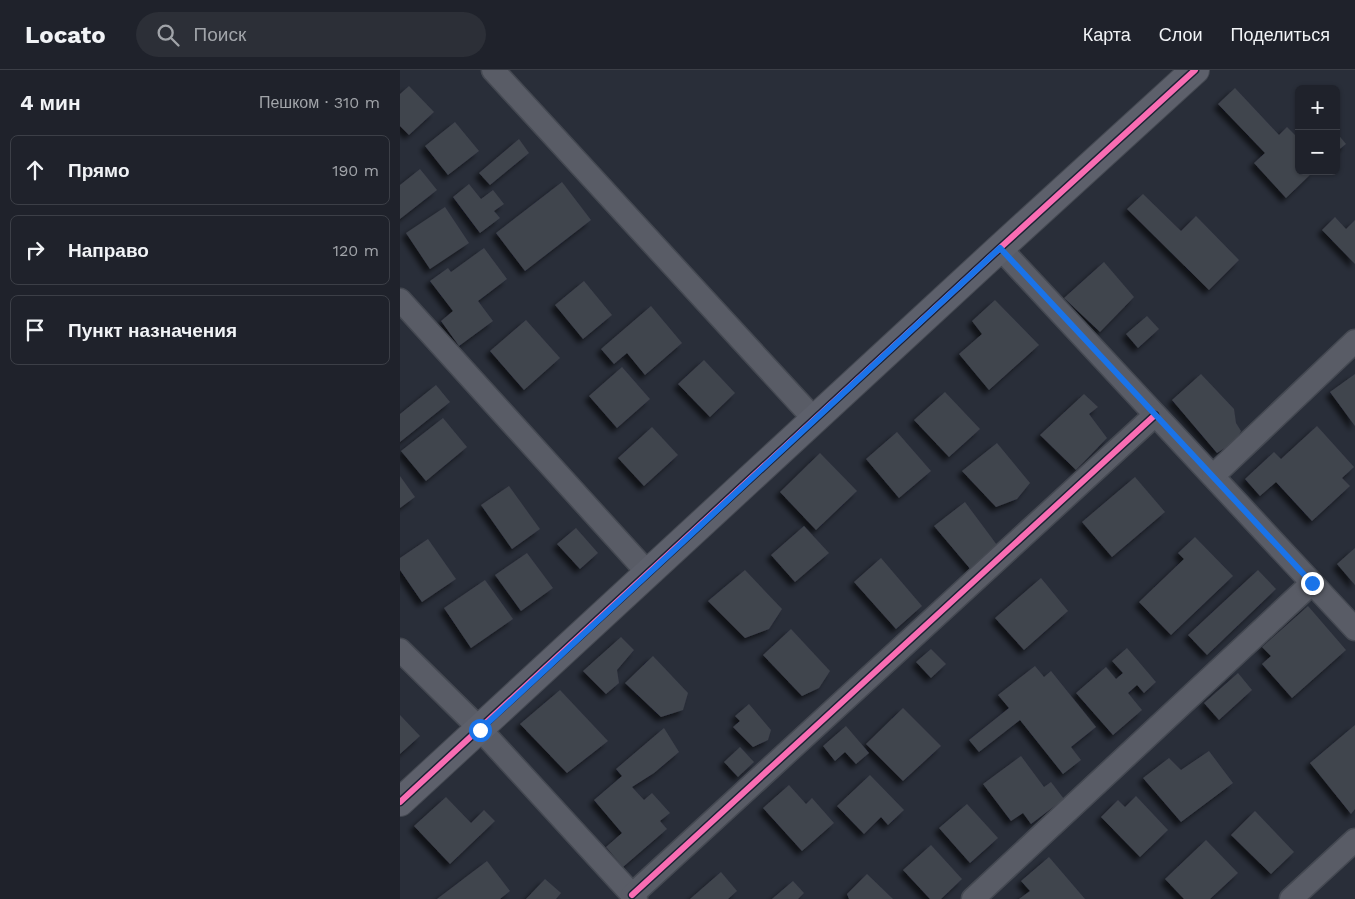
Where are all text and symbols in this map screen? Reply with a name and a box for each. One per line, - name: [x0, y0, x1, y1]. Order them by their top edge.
- search box: [136, 12, 486, 57]
- text: Locato: [25, 21, 106, 49]
- icon: search: [154, 21, 182, 49]
- text: Поиск: [194, 23, 246, 46]
- text: Карта: [1083, 24, 1131, 45]
- text: Слои: [1159, 24, 1203, 45]
- text: Поделиться: [1231, 24, 1330, 45]
- map controls: [1295, 85, 1340, 175]
- button: +: [1295, 85, 1340, 130]
- text: 4 мин: [20, 90, 81, 115]
- text: Пешком · 310 m: [259, 93, 380, 112]
- button: −: [1295, 130, 1340, 175]
- icon: ahead: [21, 156, 49, 184]
- text: Прямо: [68, 159, 130, 182]
- text: 190 m: [332, 161, 379, 180]
- icon: right: [21, 236, 49, 264]
- text: Направо: [68, 239, 149, 262]
- text: 120 m: [333, 241, 379, 260]
- icon: arrive: [21, 316, 49, 344]
- text: Пункт назначения: [68, 319, 237, 342]
- route end: [1301, 572, 1324, 595]
- route start: [469, 719, 492, 742]

